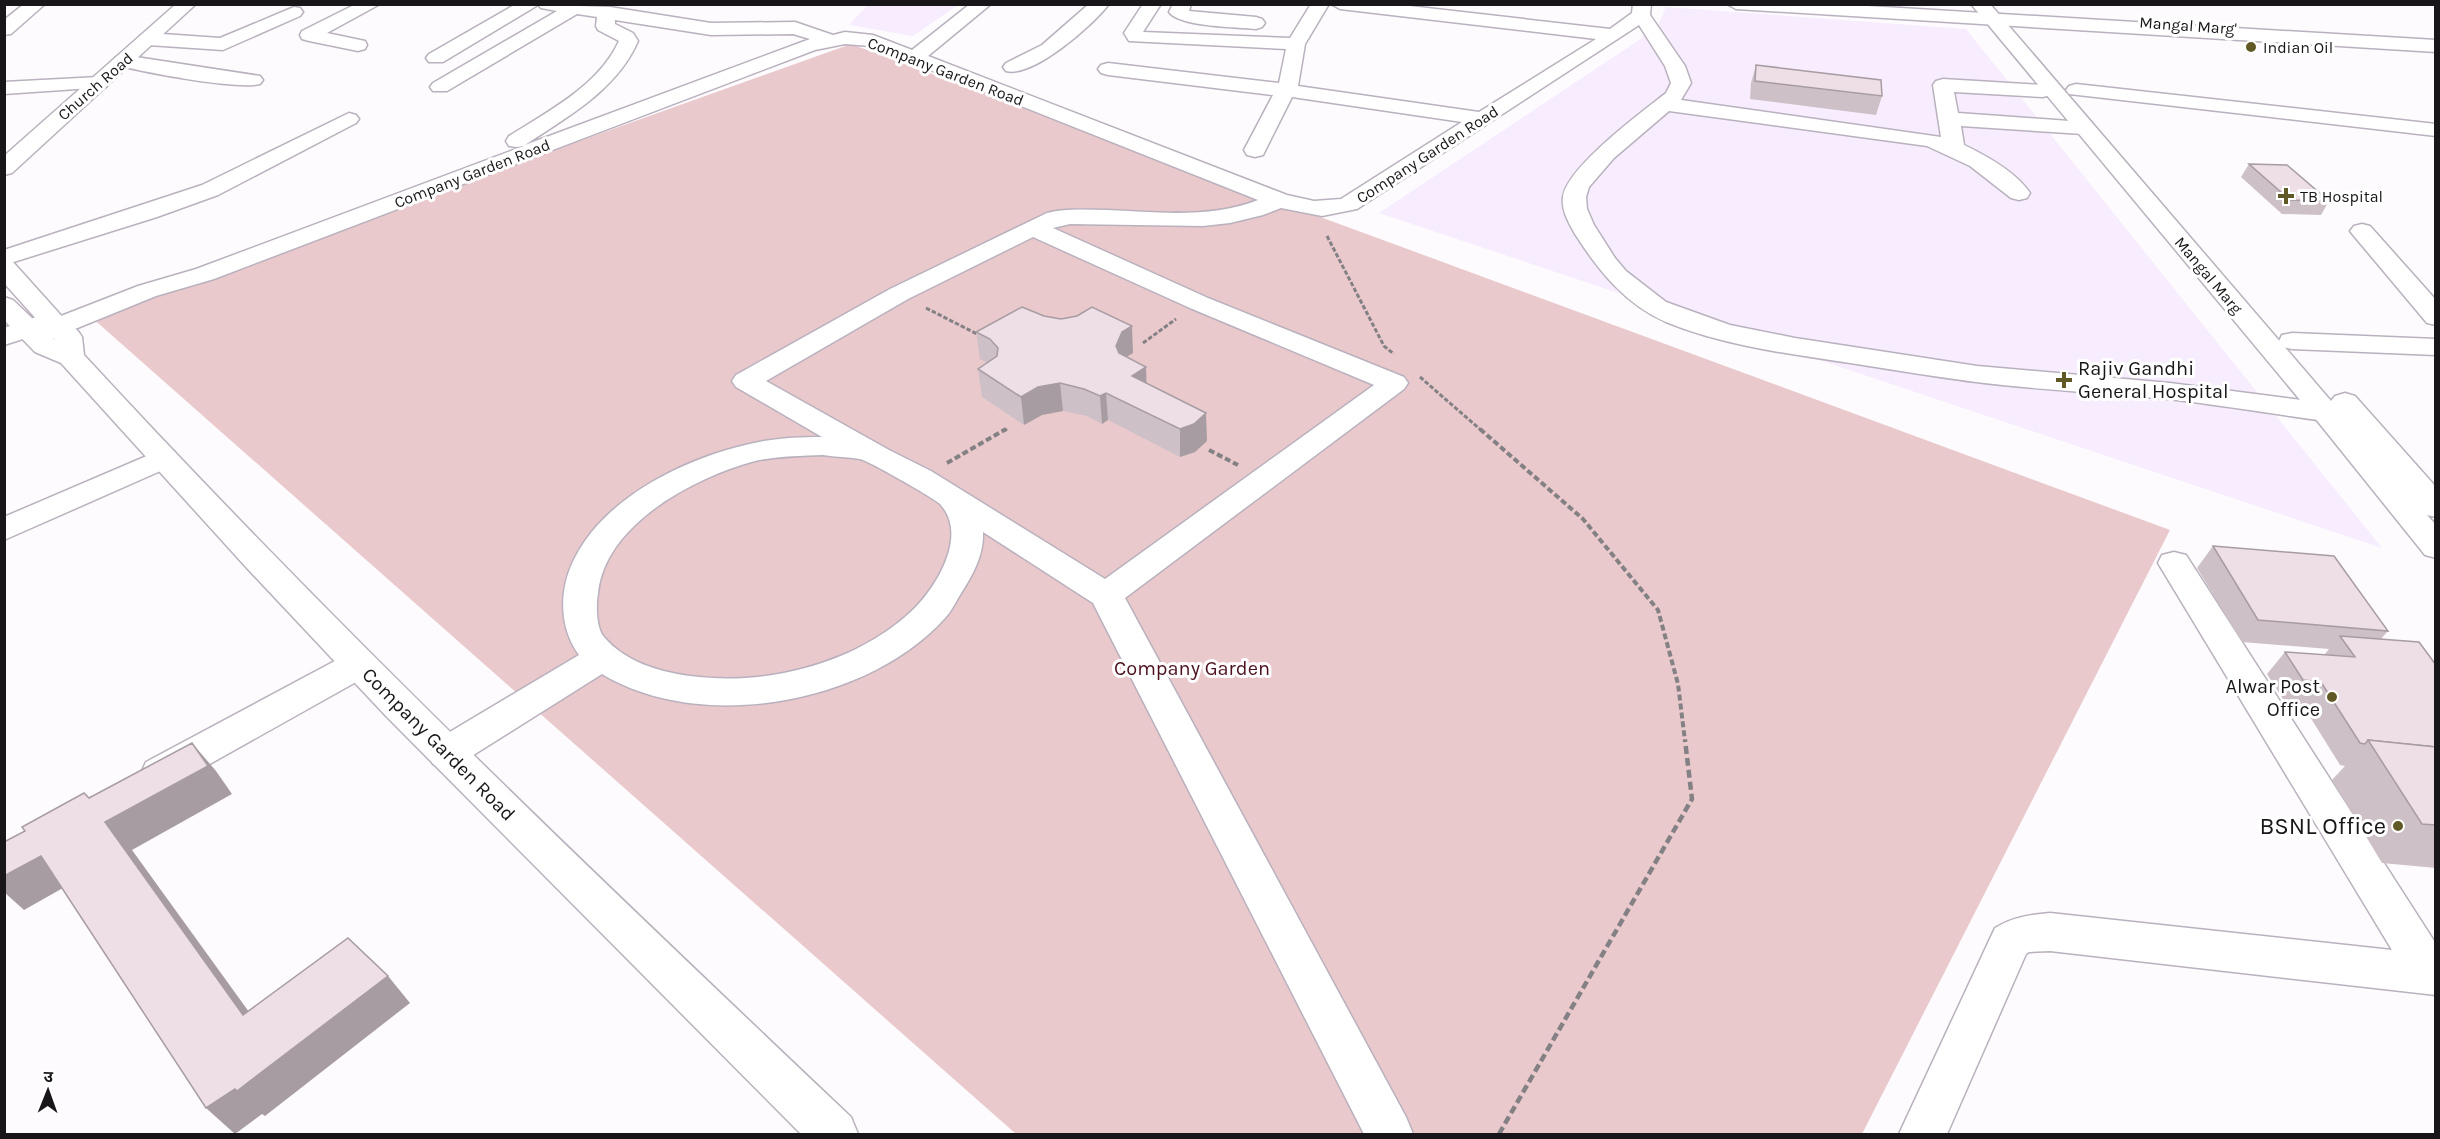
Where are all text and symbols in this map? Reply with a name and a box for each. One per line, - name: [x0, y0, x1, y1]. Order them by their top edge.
- street label: Mangal Marg': [2139, 13, 2237, 38]
- street label: Company Garden Road: [865, 33, 1026, 110]
- place label: Indian Oil: [2263, 38, 2333, 57]
- marker: Indian Oil: [2244, 40, 2258, 54]
- street label: Church Road: [54, 49, 137, 124]
- street label: Company Garden Road: [1353, 101, 1502, 207]
- street label: Company Garden Road: [392, 135, 553, 212]
- marker: TB Hospital: [2277, 187, 2295, 205]
- place label: TB Hospital: [2300, 187, 2383, 206]
- street label: Mangal Marg: [2171, 233, 2246, 318]
- place label: Rajiv Gandhi General Hospital: [2078, 357, 2229, 403]
- marker: Rajiv Gandhi General Hospital: [2055, 371, 2073, 389]
- park label: Company Garden: [1114, 657, 1270, 680]
- street label: Company Garden Road: [357, 663, 520, 826]
- place label: Alwar Post Office: [2225, 675, 2320, 721]
- marker: Alwar Post Office: [2325, 690, 2339, 704]
- place label: BSNL Office: [2259, 812, 2386, 840]
- marker: BSNL Office: [2391, 819, 2405, 833]
- north arrow: [18, 1061, 78, 1121]
- text: उ: [43, 1067, 54, 1086]

